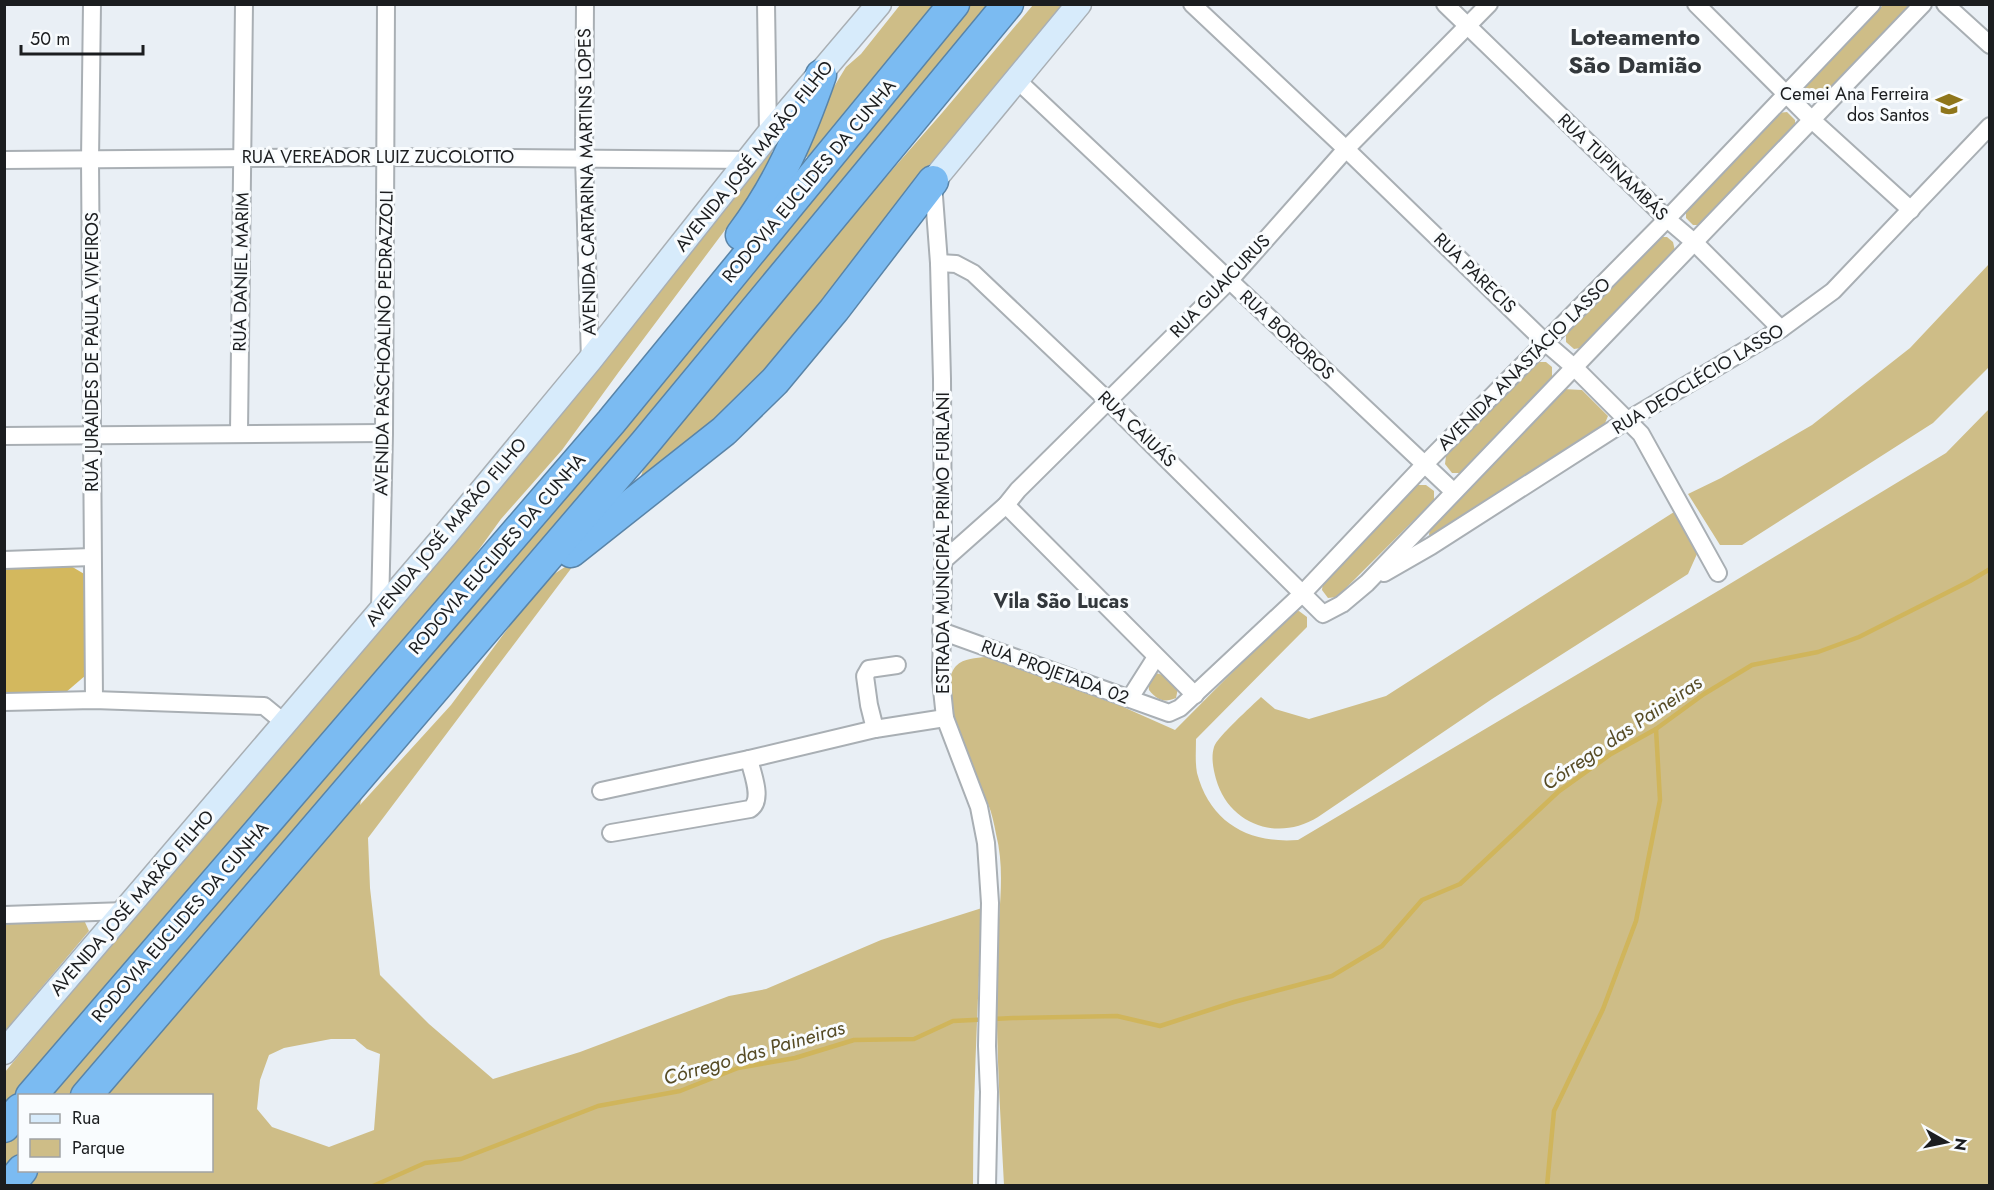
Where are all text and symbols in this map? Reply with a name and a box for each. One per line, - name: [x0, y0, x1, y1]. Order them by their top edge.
- scale bar: [21, 18, 142, 56]
- district label: Loteamento São Damião: [1568, 19, 1702, 82]
- text: 50 m: [30, 26, 70, 52]
- street label: AVENIDA CARTARINA MARTINS LOPES: [571, 28, 603, 336]
- street label: AVENIDA JOSÉ MARÃO FILHO: [669, 55, 839, 257]
- street label: RODOVIA EUCLIDES DA CUNHA: [716, 74, 902, 288]
- place label: Cemei Ana Ferreira dos Santos: [1780, 81, 1929, 128]
- school or university icon: Cemei Ana Ferreira dos Santos: [1934, 89, 1964, 119]
- street label: RUA TUPINAMBÁS: [1552, 107, 1674, 227]
- street label: RUA VEREADOR LUIZ ZUCOLOTTO: [242, 144, 514, 170]
- street label: AVENIDA PASCHOALINO PEDRAZZOLI: [368, 190, 400, 496]
- street label: RUA DANIEL MARIM: [227, 192, 255, 352]
- street label: RUA JURAIDES DE PAULA VIVEIROS: [79, 212, 105, 492]
- street label: RUA PARECIS: [1428, 227, 1522, 319]
- street label: RUA GUAICURUS: [1164, 228, 1276, 344]
- street label: AVENIDA ANASTÁCIO LASSO: [1432, 272, 1616, 456]
- street label: RUA BOROROS: [1234, 284, 1340, 386]
- street label: RUA DEOCLÉCIO LASSO: [1607, 317, 1789, 441]
- street label: RUA CAIUÁS: [1092, 385, 1182, 473]
- street label: ESTRADA MUNICIPAL PRIMO FURLANI: [930, 392, 956, 694]
- street label: AVENIDA JOSÉ MARÃO FILHO: [359, 432, 533, 632]
- street label: RODOVIA EUCLIDES DA CUNHA: [402, 448, 592, 660]
- district label: Vila São Lucas: [992, 587, 1129, 616]
- street label: RUA PROJETADA 02: [977, 633, 1133, 711]
- water label: Córrego das Paineiras: [1536, 668, 1708, 797]
- street label: AVENIDA JOSÉ MARÃO FILHO: [44, 804, 220, 1002]
- street label: RODOVIA EUCLIDES DA CUNHA: [85, 816, 275, 1028]
- water label: Córrego das Paineiras: [660, 1013, 848, 1093]
- legend: [18, 1094, 213, 1172]
- text: Rua: [72, 1105, 100, 1131]
- north arrow: [1916, 1112, 1976, 1172]
- text: Parque: [72, 1135, 125, 1161]
- text: N: [1948, 1136, 1973, 1152]

